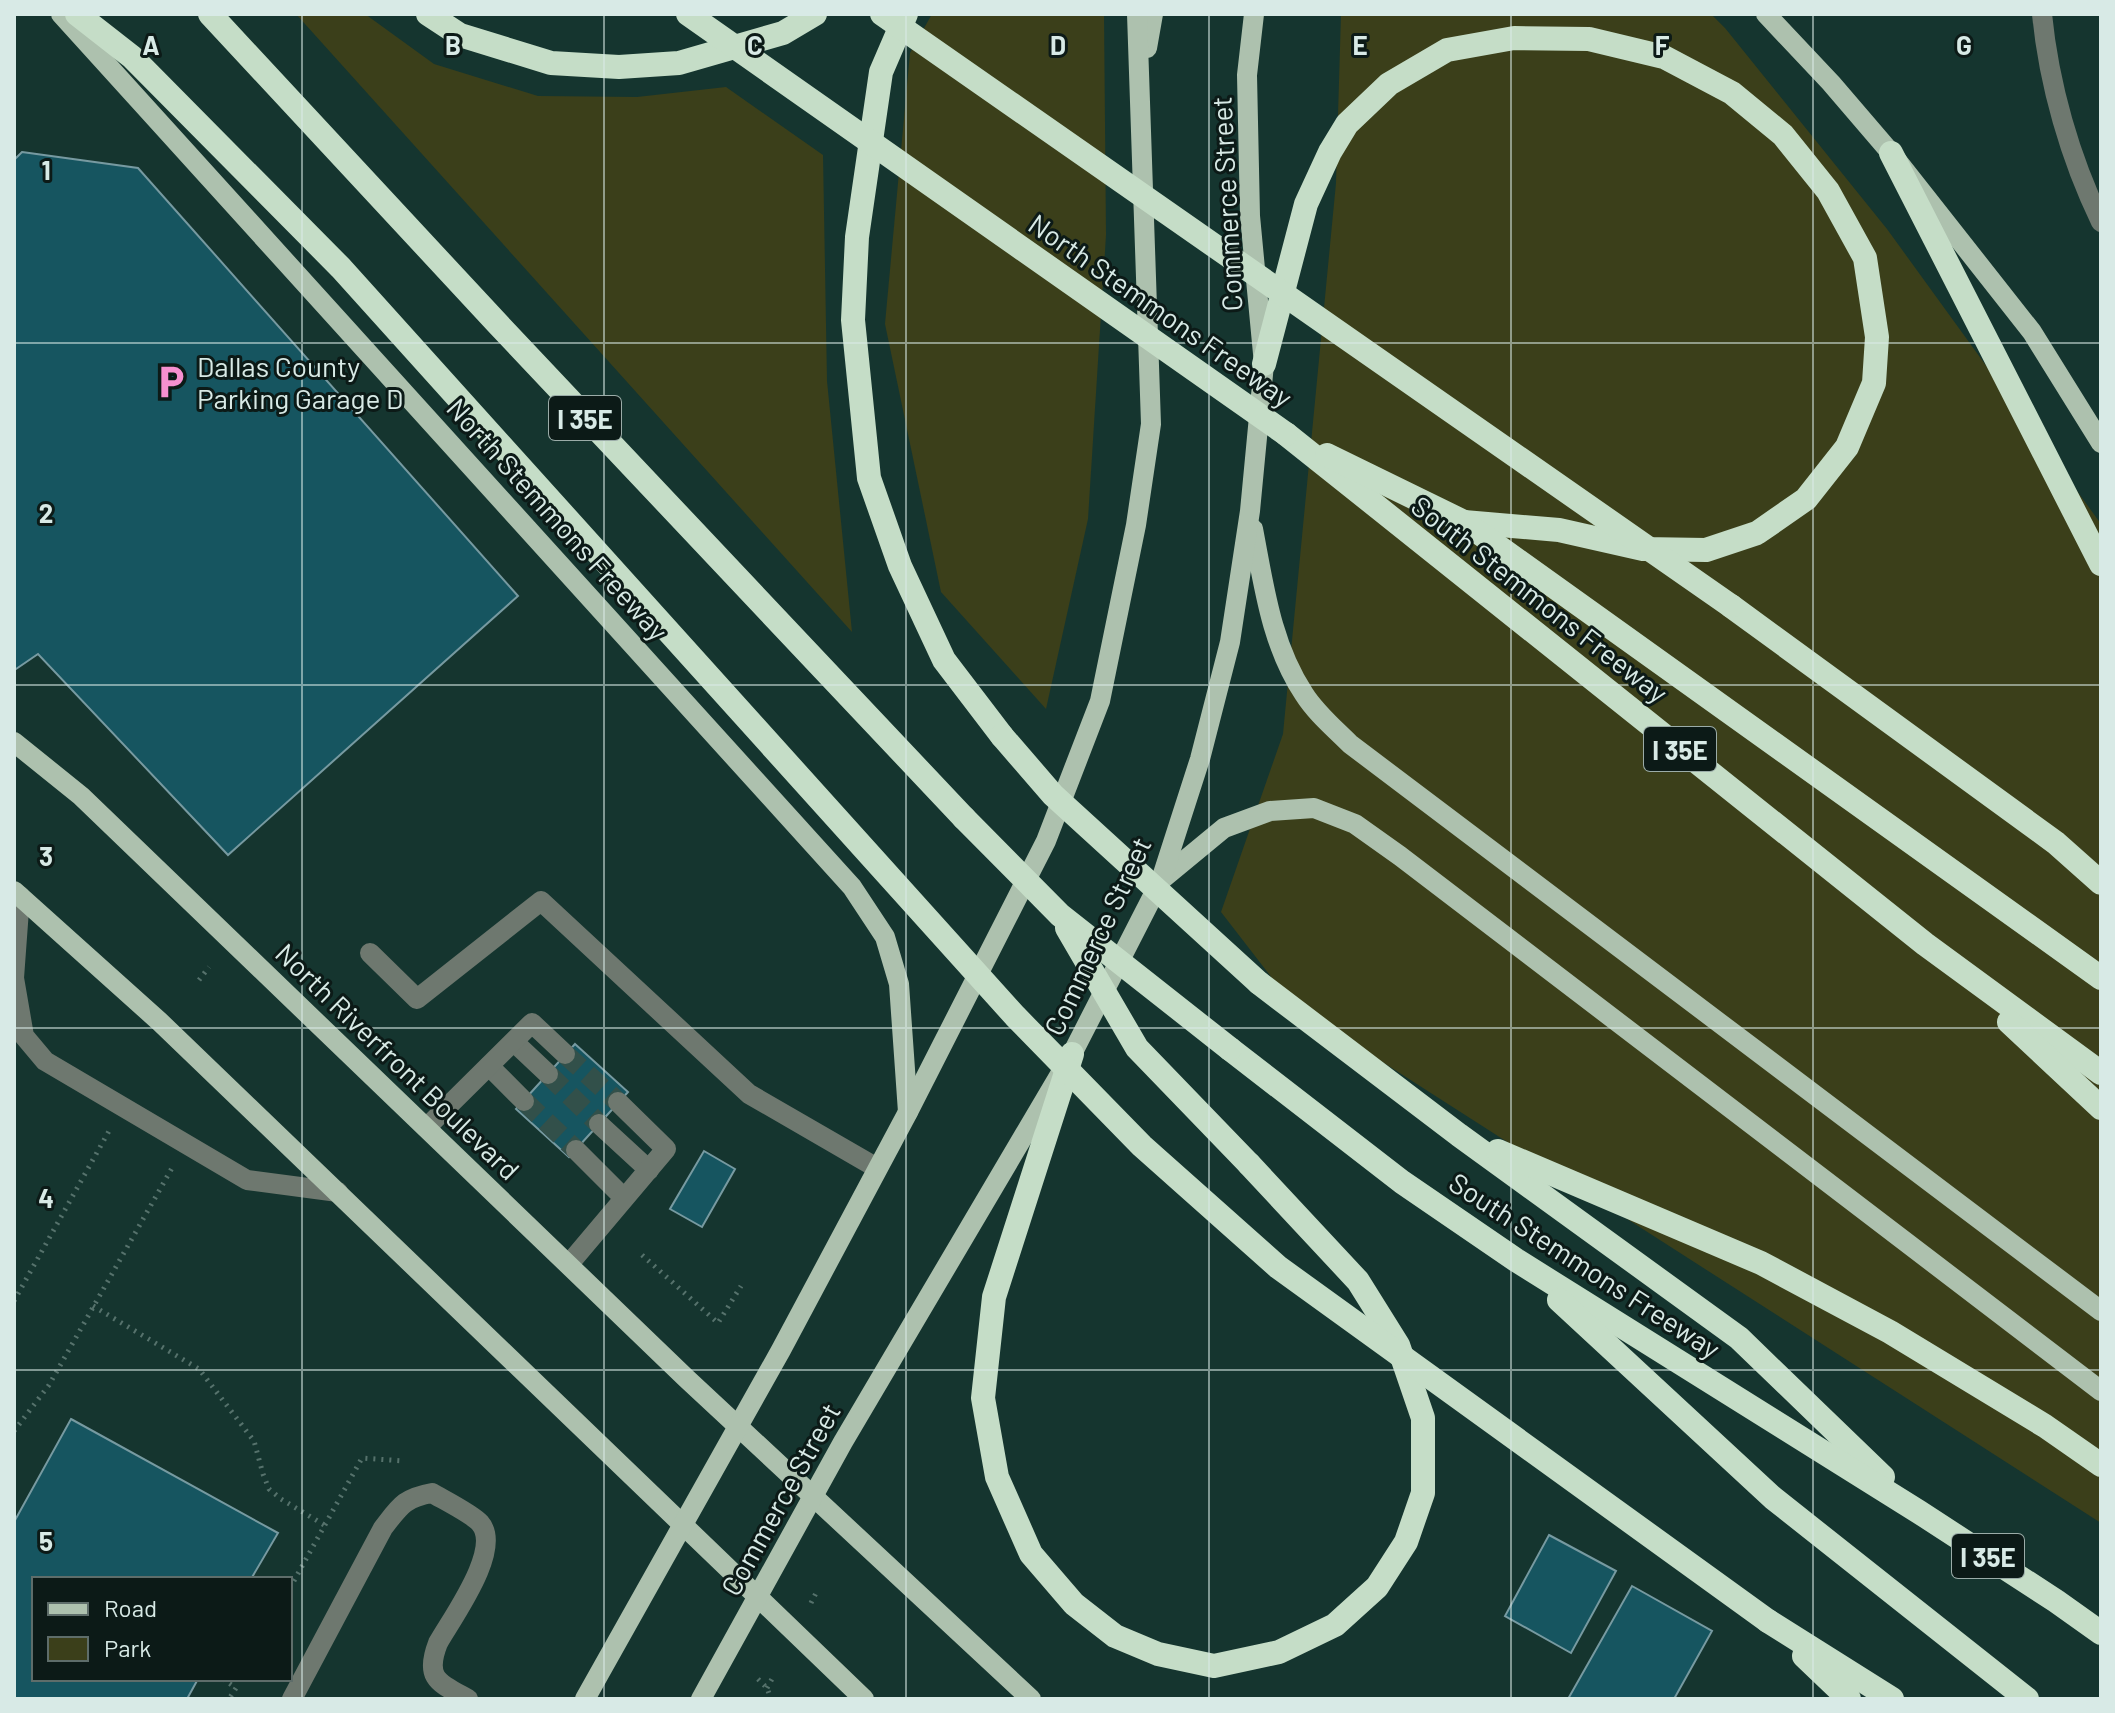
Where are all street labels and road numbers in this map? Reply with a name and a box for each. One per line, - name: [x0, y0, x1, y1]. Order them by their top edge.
- street label: Commerce Street: [1203, 96, 1249, 312]
- street label: North Stemmons Freeway: [1023, 206, 1300, 414]
- street label: North Stemmons Freeway: [440, 391, 676, 647]
- road number: I 35E: [549, 396, 621, 440]
- street label: South Stemmons Freeway: [1405, 488, 1675, 710]
- road number: I 35E: [1644, 727, 1716, 771]
- street label: Commerce Street: [1036, 831, 1158, 1041]
- street label: North Riverfront Boulevard: [269, 936, 527, 1186]
- street label: South Stemmons Freeway: [1443, 1165, 1727, 1365]
- street label: Commerce Street: [713, 1397, 847, 1601]
- road number: I 35E: [1952, 1534, 2024, 1578]

